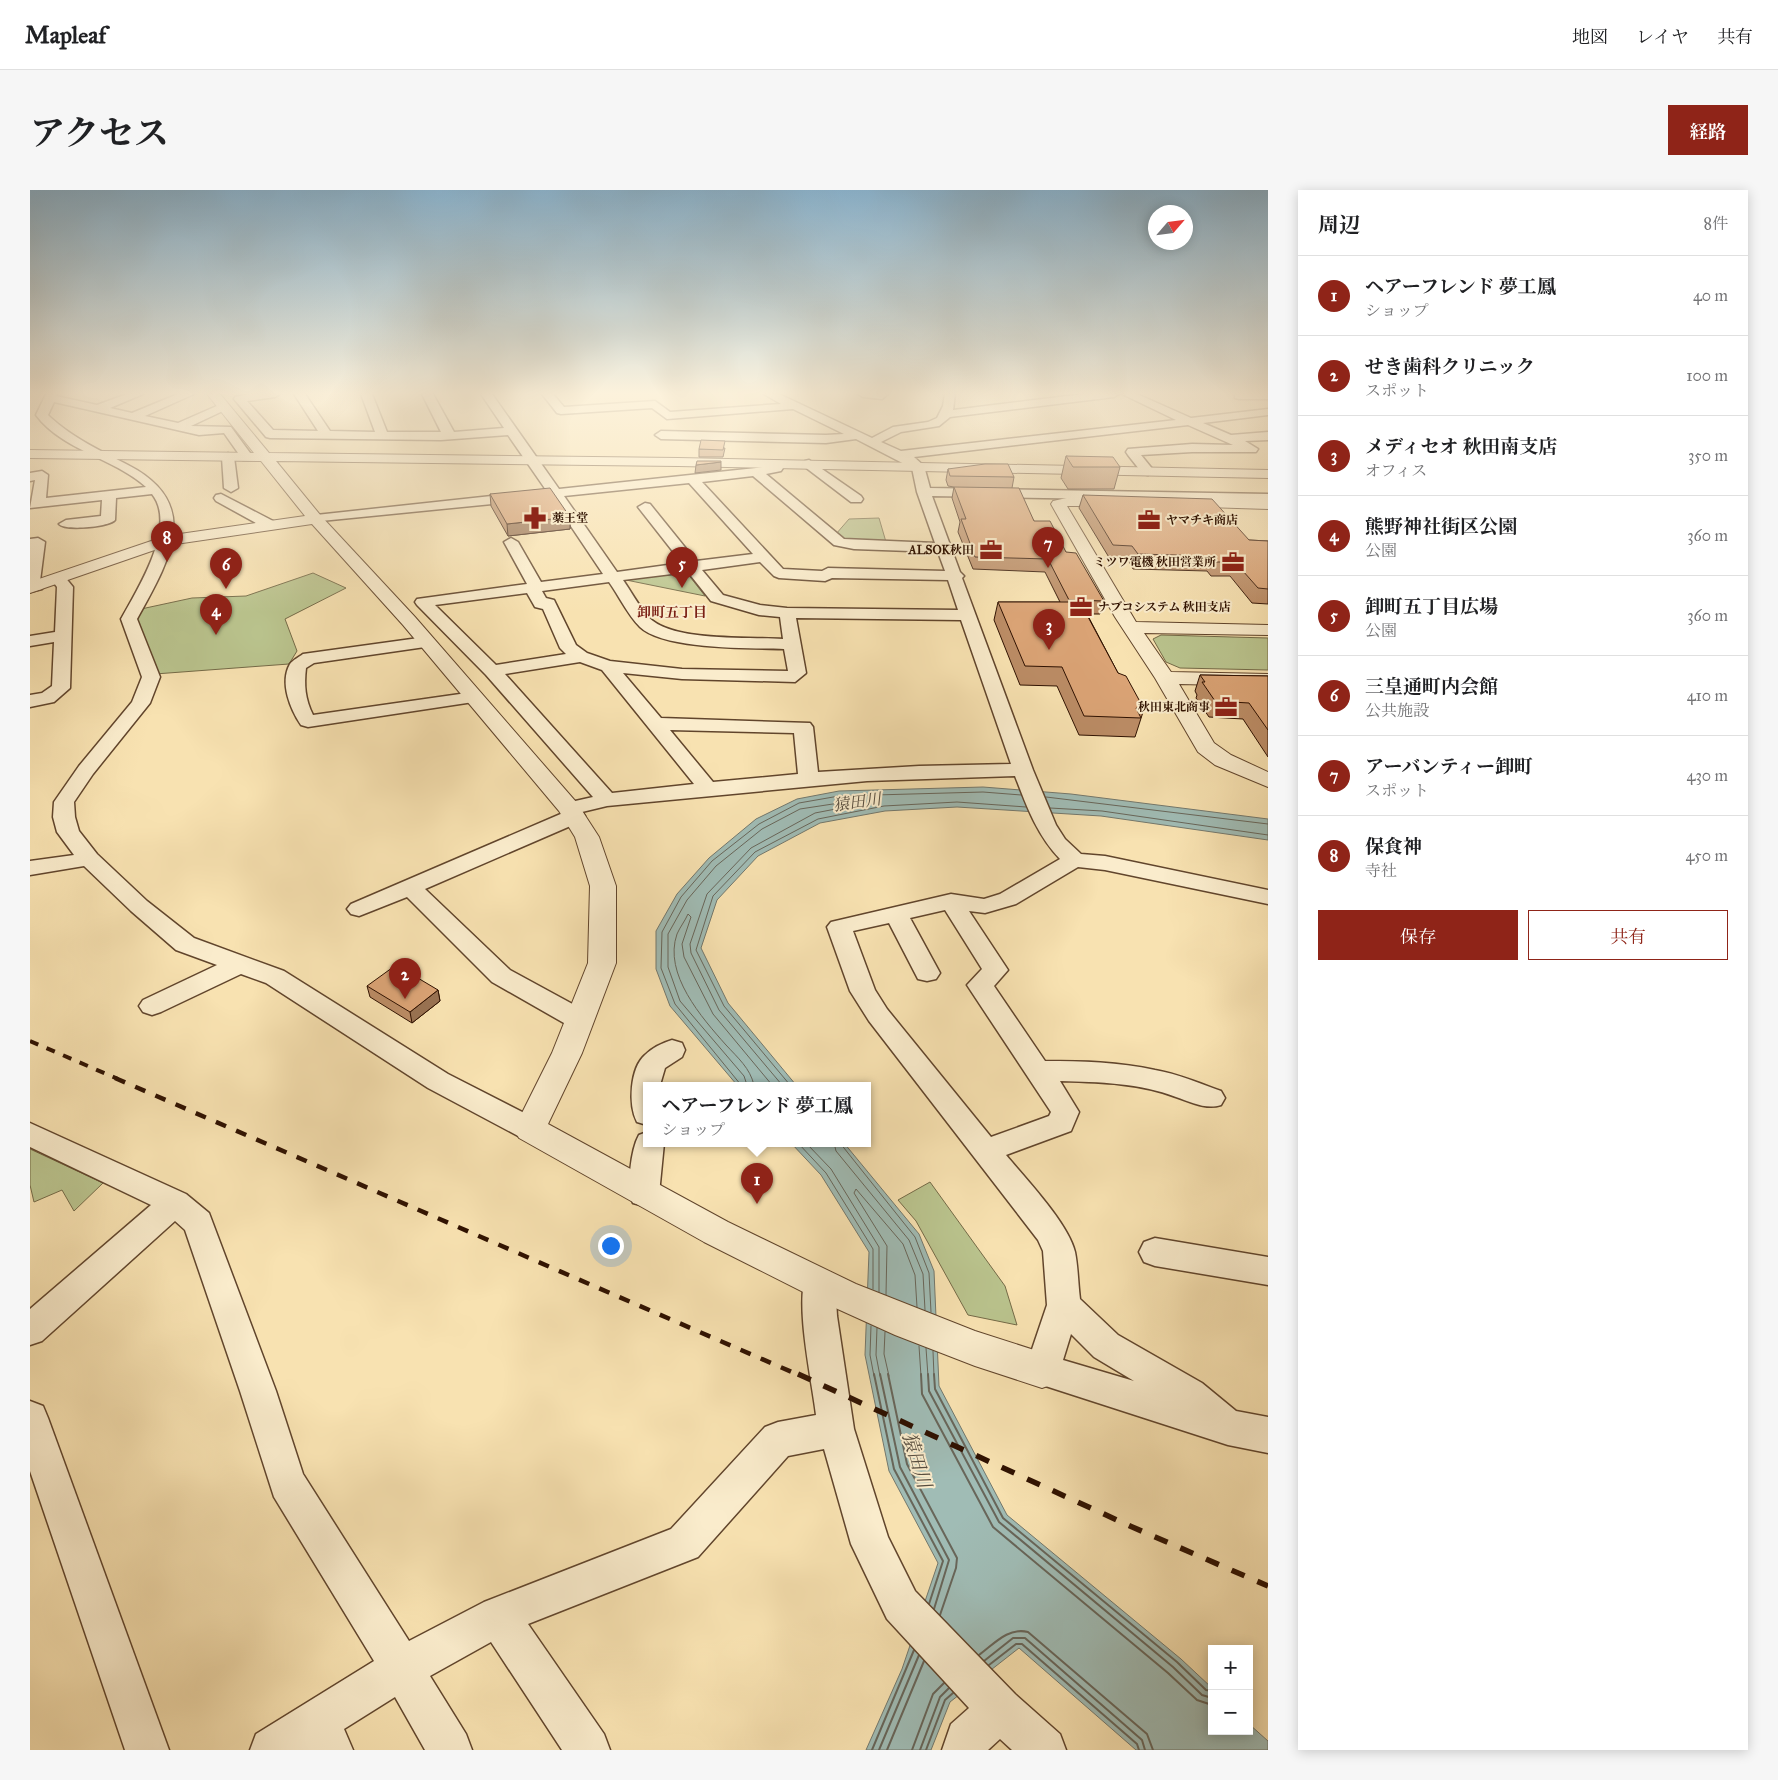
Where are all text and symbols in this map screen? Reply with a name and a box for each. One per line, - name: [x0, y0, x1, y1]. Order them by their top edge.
- text: Mapleaf: [25, 20, 106, 50]
- text: 地図: [1572, 26, 1608, 48]
- text: レイヤ: [1636, 26, 1689, 48]
- text: 共有: [1717, 26, 1753, 48]
- button: 経路: [1668, 105, 1748, 155]
- text: アクセス: [30, 112, 169, 155]
- north arrow: [1148, 205, 1193, 250]
- text: 周辺: [1318, 212, 1360, 238]
- text: 8件: [1703, 214, 1728, 233]
- text: ヘアーフレンド 夢工鳳: [1365, 275, 1556, 298]
- text: 1: [1331, 286, 1337, 305]
- text: 40 m: [1693, 286, 1728, 305]
- text: ショップ: [1365, 301, 1429, 320]
- text: せき歯科クリニック: [1365, 355, 1535, 378]
- text: 2: [1330, 366, 1338, 385]
- text: 100 m: [1686, 366, 1728, 385]
- text: スポット: [1365, 381, 1429, 400]
- text: メディセオ 秋田南支店: [1365, 435, 1558, 458]
- text: 3: [1331, 446, 1337, 465]
- text: 350 m: [1688, 446, 1728, 465]
- text: オフィス: [1365, 461, 1427, 480]
- pharmacy icon: 薬王堂: [522, 505, 548, 531]
- office icon: ヤマチキ商店: [1136, 507, 1162, 533]
- place label: 薬王堂: [552, 511, 588, 525]
- place label: ヤマチキ商店: [1166, 513, 1238, 527]
- text: 熊野神社街区公園: [1365, 515, 1517, 538]
- pin: 8: [151, 521, 183, 562]
- text: 4: [1330, 526, 1338, 545]
- text: 360 m: [1687, 526, 1728, 545]
- pin: 7: [1032, 527, 1064, 568]
- office icon: ALSOK秋田: [978, 537, 1004, 563]
- text: 公園: [1365, 541, 1397, 560]
- place label: ALSOK秋田: [908, 543, 974, 557]
- pin: 5: [666, 547, 698, 588]
- pin: 6: [210, 548, 242, 589]
- office icon: ミツワ電機 秋田営業所: [1220, 549, 1246, 575]
- place label: ミツワ電機 秋田営業所: [1093, 555, 1216, 569]
- pin: 4: [200, 594, 232, 635]
- office icon: ナブコシステム 秋田支店: [1068, 594, 1094, 620]
- text: 卸町五丁目広場: [1365, 595, 1498, 618]
- place label: ナブコシステム 秋田支店: [1098, 600, 1231, 614]
- district label: 卸町五丁目: [637, 604, 707, 621]
- text: 5: [1330, 606, 1338, 625]
- text: 360 m: [1687, 606, 1728, 625]
- pin: 3: [1033, 609, 1065, 650]
- text: 公園: [1365, 621, 1397, 640]
- text: 三皇通町内会館: [1365, 675, 1498, 698]
- text: 6: [1330, 686, 1338, 705]
- text: 410 m: [1687, 686, 1728, 705]
- office icon: 秋田東北商事: [1213, 694, 1239, 720]
- place label: 秋田東北商事: [1138, 700, 1210, 714]
- text: 公共施設: [1365, 701, 1429, 720]
- text: アーバンティー卸町: [1365, 755, 1533, 778]
- text: 7: [1330, 766, 1338, 785]
- text: 430 m: [1686, 766, 1728, 785]
- text: スポット: [1365, 781, 1429, 800]
- water label: 猿田川: [832, 789, 884, 815]
- text: 保食神: [1365, 835, 1422, 858]
- text: 8: [1330, 846, 1338, 865]
- text: 450 m: [1685, 846, 1728, 865]
- text: 寺社: [1365, 861, 1397, 880]
- button: 保存: [1318, 910, 1518, 960]
- button: 共有: [1528, 910, 1728, 960]
- pin: 2: [389, 958, 421, 999]
- popup: [643, 1082, 871, 1147]
- text: ヘアーフレンド 夢工鳳: [662, 1094, 852, 1117]
- text: ショップ: [662, 1120, 725, 1139]
- pin: 1: [741, 1163, 773, 1204]
- your location: [598, 1233, 624, 1259]
- water label: 猿田川: [898, 1429, 937, 1493]
- map controls: [1208, 1645, 1253, 1735]
- button: +: [1208, 1645, 1253, 1690]
- button: −: [1208, 1690, 1253, 1735]

